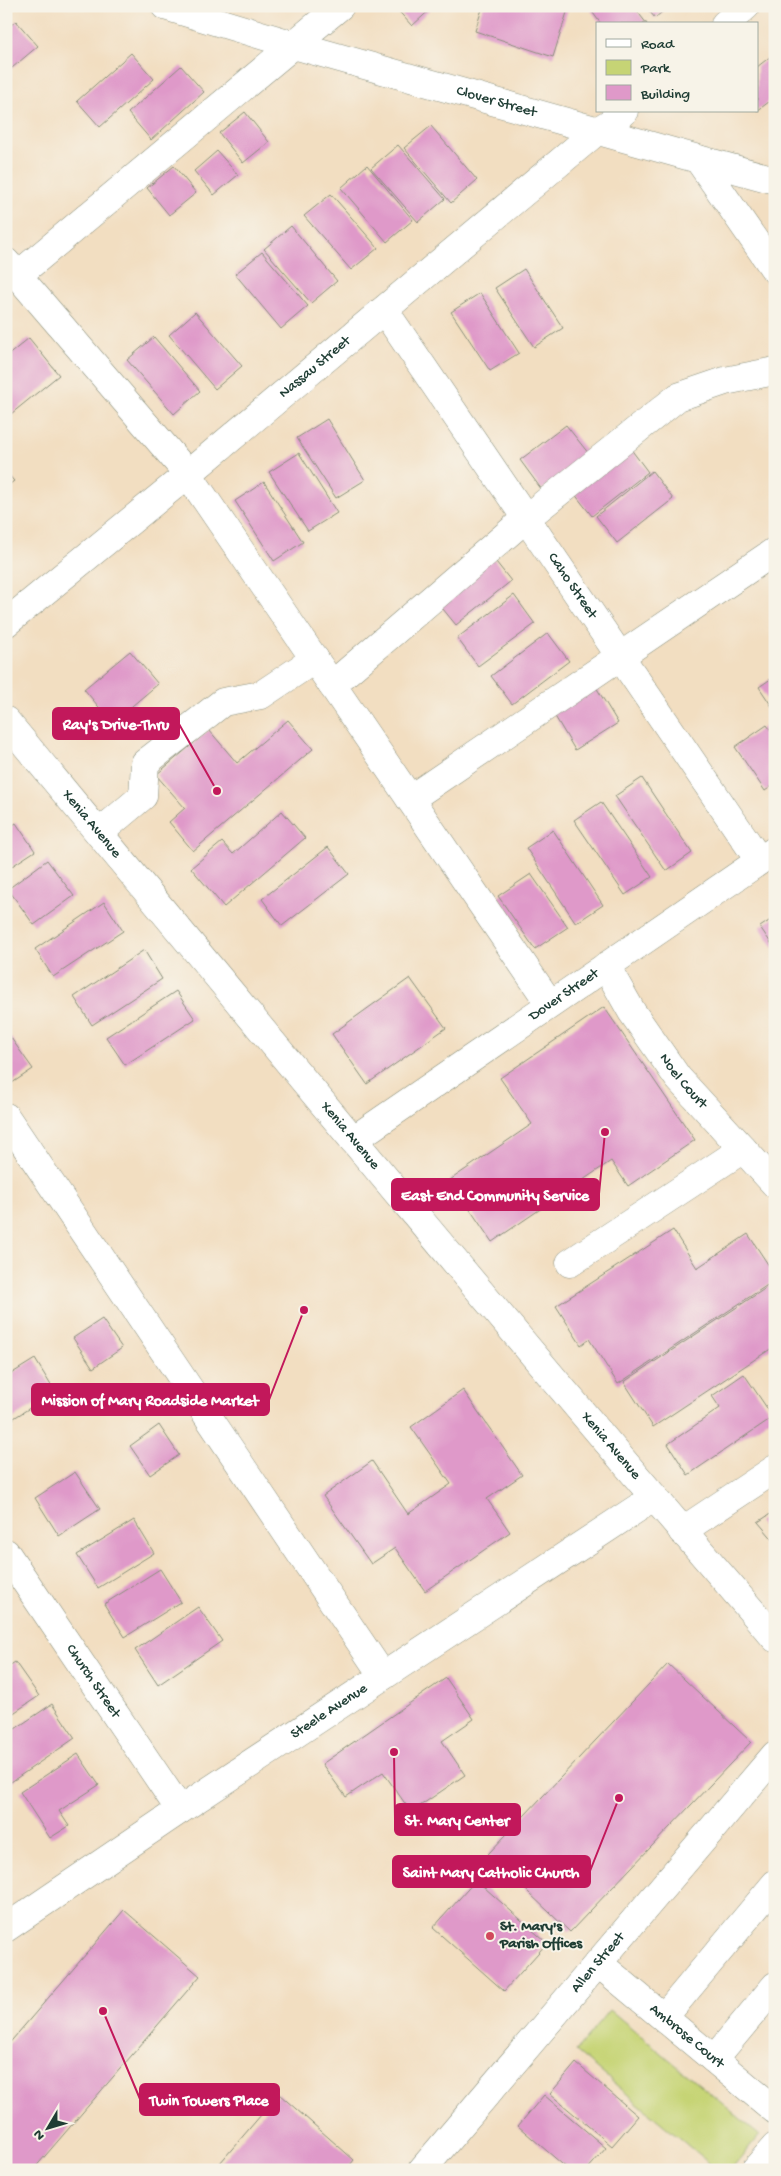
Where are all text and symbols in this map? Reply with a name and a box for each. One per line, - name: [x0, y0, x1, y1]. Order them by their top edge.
- legend: [596, 22, 758, 112]
- text: Road: [641, 36, 675, 54]
- text: Park: [640, 60, 671, 78]
- street label: Clover Street: [454, 82, 540, 122]
- text: Building: [640, 86, 690, 104]
- street label: Nassau Street: [275, 331, 356, 403]
- street label: Caho Street: [543, 550, 602, 624]
- callout: Ray's Drive-Thru: [53, 708, 179, 739]
- text: Ray's Drive-Thru: [62, 717, 170, 736]
- street label: Xenia Avenue: [57, 786, 125, 862]
- street label: Dover Street: [525, 964, 604, 1026]
- street label: Noel Court: [655, 1050, 712, 1114]
- street label: Xenia Avenue: [316, 1097, 384, 1174]
- callout: East End Community Service: [392, 1179, 599, 1210]
- text: East End Community Service: [401, 1188, 590, 1207]
- callout: Mission of Mary Roadside Market: [32, 1384, 269, 1415]
- text: Mission of Mary Roadside Market: [41, 1392, 260, 1412]
- street label: Xenia Avenue: [576, 1408, 645, 1484]
- street label: Church Street: [62, 1641, 125, 1723]
- street label: Steele Avenue: [287, 1680, 371, 1743]
- callout: St. Mary Center: [395, 1804, 520, 1835]
- text: St. Mary Center: [404, 1813, 512, 1832]
- callout: Saint Mary Catholic Church: [393, 1856, 590, 1887]
- text: Saint Mary Catholic Church: [403, 1865, 580, 1884]
- place label: St. Mary's Parish Offices: [499, 1918, 584, 1953]
- street label: Allen Street: [567, 1927, 630, 1997]
- marker: St. Mary's Parish Offices: [484, 1930, 496, 1942]
- street label: Ambrose Court: [645, 2000, 729, 2074]
- callout: Twin Towers Place: [140, 2084, 279, 2115]
- text: Twin Towers Place: [148, 2093, 269, 2112]
- north arrow: [22, 2104, 72, 2154]
- text: N: [30, 2126, 49, 2143]

